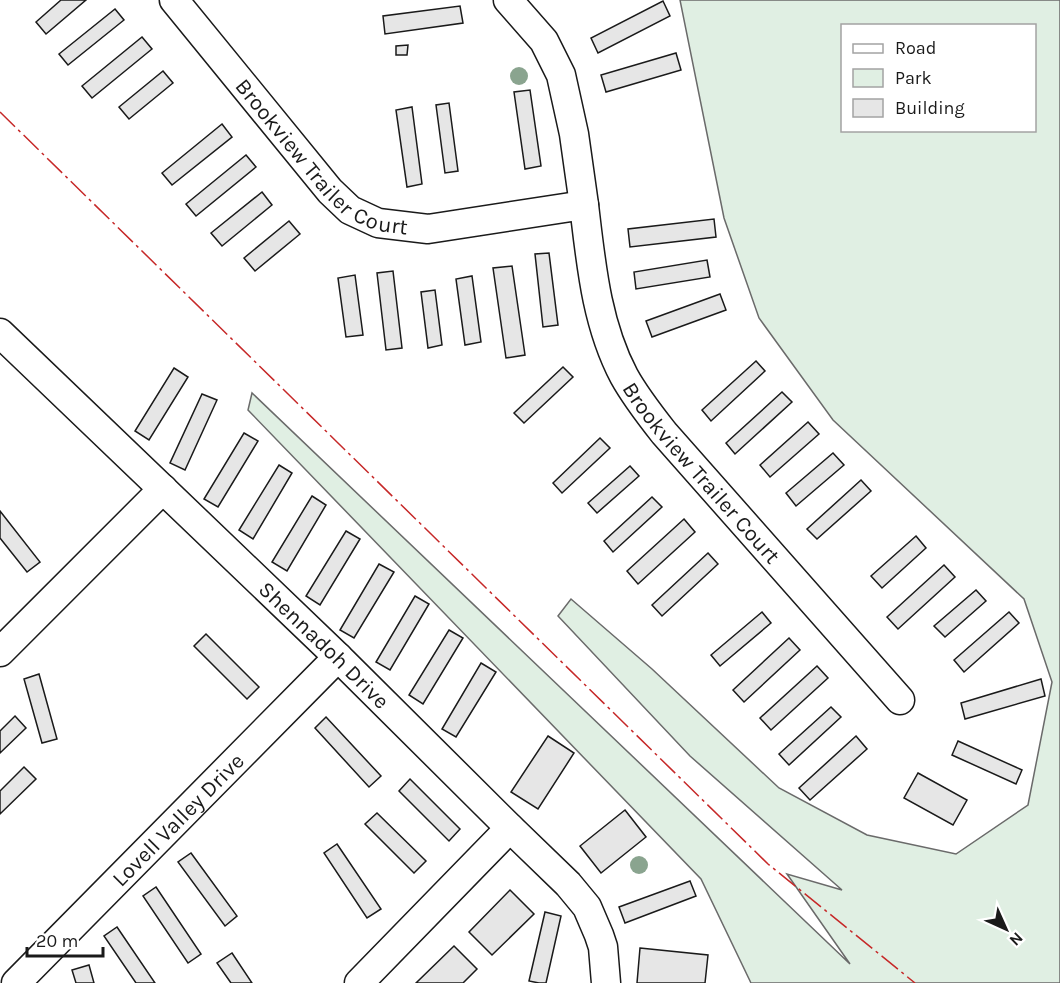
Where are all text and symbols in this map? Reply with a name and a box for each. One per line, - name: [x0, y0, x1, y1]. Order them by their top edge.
- legend: [841, 24, 1036, 132]
- text: Road: [895, 37, 936, 59]
- text: Park: [895, 67, 932, 89]
- street label: Brookview Trailer Court: [230, 74, 409, 240]
- text: Building: [895, 97, 965, 119]
- street label: Brookview Trailer Court: [617, 377, 785, 569]
- street label: Shennadoh Drive: [253, 576, 394, 715]
- street label: Lovell Valley Drive: [107, 748, 250, 892]
- north arrow: [976, 899, 1036, 959]
- scale bar: [27, 920, 104, 958]
- text: N: [1005, 928, 1027, 950]
- text: 20 m: [36, 930, 78, 952]

